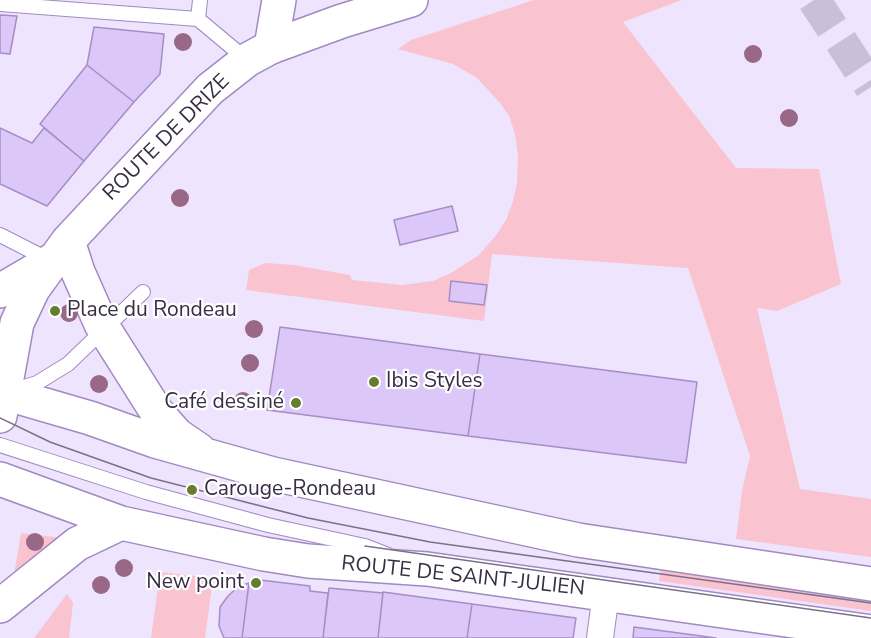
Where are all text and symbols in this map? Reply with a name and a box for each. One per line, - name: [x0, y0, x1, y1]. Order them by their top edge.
- street label: ROUTE DE DRIZE: [99, 70, 235, 206]
- place label: Place du Rondeau: [67, 298, 237, 324]
- marker: Place du Rondeau: [48, 304, 62, 318]
- place label: Ibis Styles: [386, 369, 483, 395]
- marker: Ibis Styles: [367, 375, 381, 389]
- place label: Café dessiné: [164, 390, 284, 416]
- marker: Café dessiné: [289, 396, 303, 410]
- place label: Carouge-Rondeau: [204, 477, 376, 503]
- marker: Carouge-Rondeau: [185, 483, 199, 497]
- street label: ROUTE DE SAINT-JULIEN: [340, 552, 586, 602]
- place label: New point: [146, 570, 244, 596]
- marker: New point: [249, 576, 263, 590]

